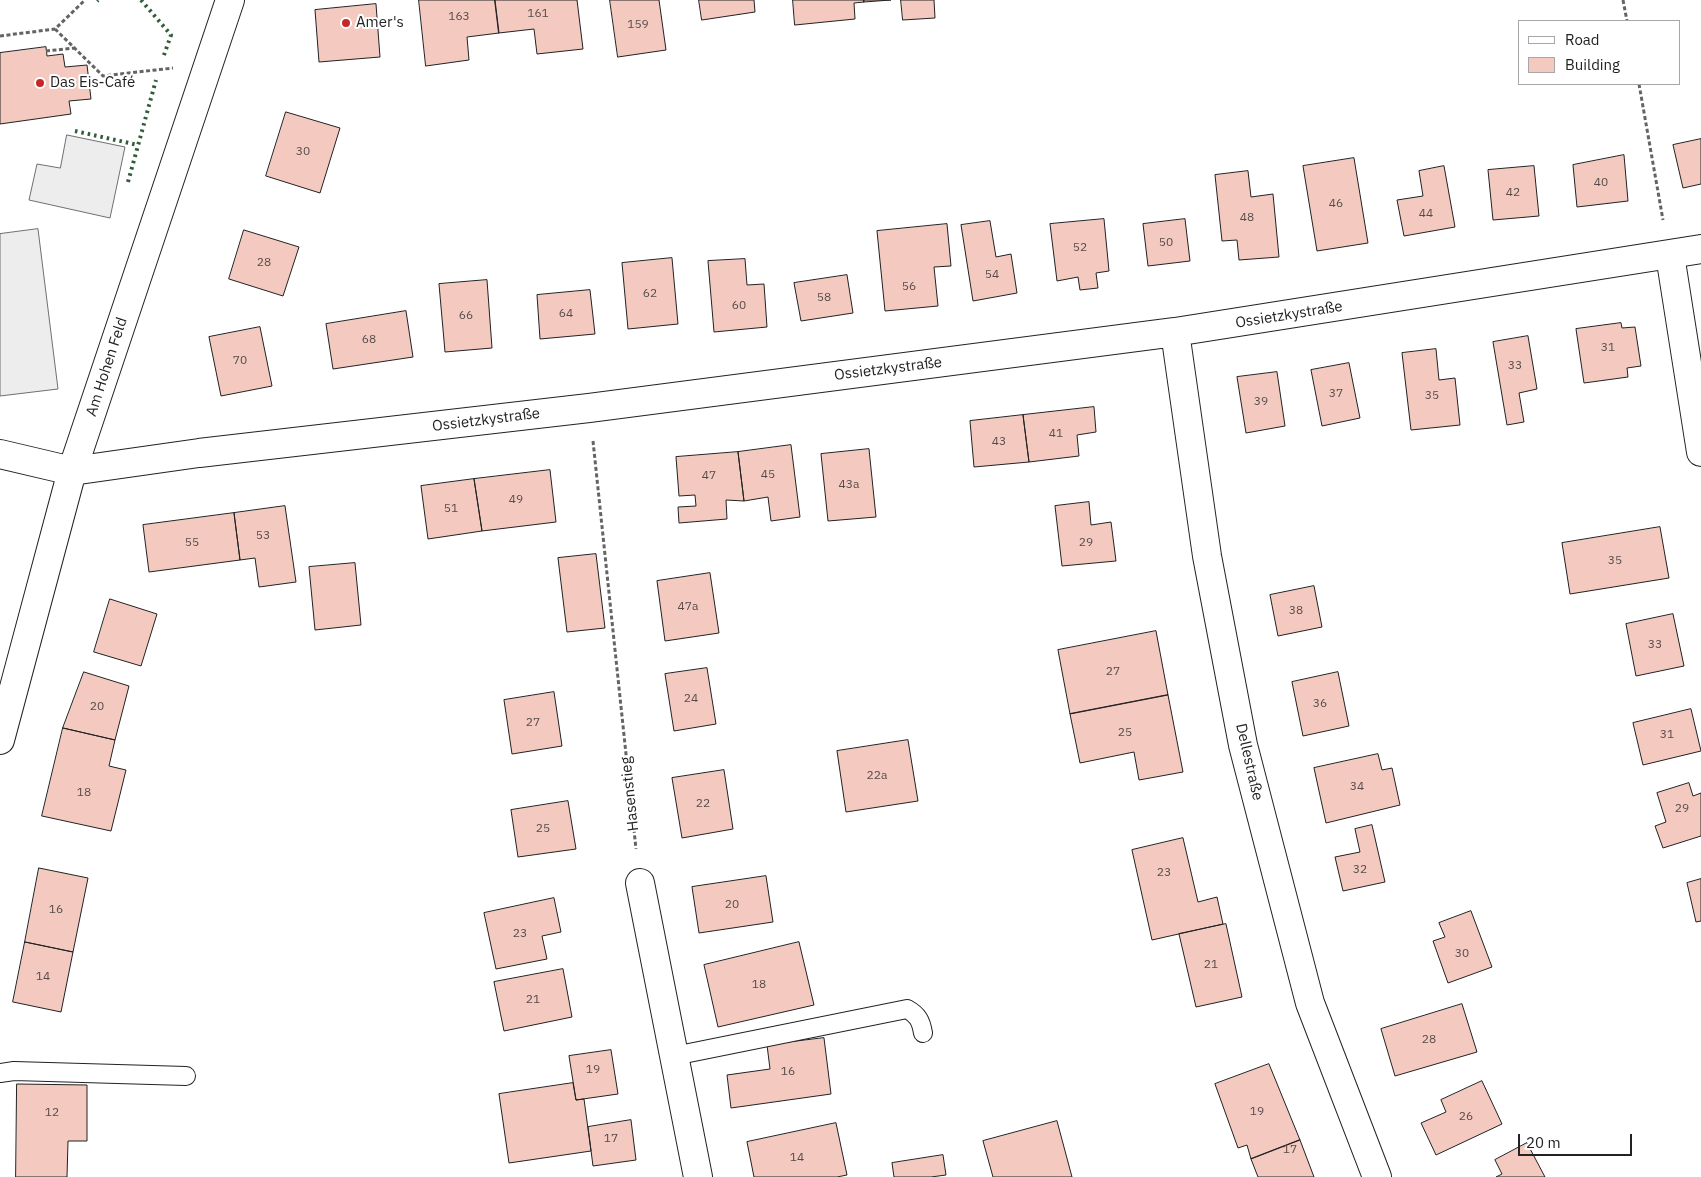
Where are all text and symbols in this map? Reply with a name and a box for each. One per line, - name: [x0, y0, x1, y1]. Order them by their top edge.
- house number: 161: [527, 7, 549, 21]
- house number: 163: [448, 10, 470, 24]
- place label: Amer's: [356, 14, 404, 32]
- marker: Amer's: [340, 17, 352, 29]
- house number: 159: [627, 18, 649, 32]
- legend: [1518, 20, 1681, 85]
- text: Road: [1565, 30, 1600, 49]
- text: Building: [1565, 55, 1620, 74]
- place label: Das Eis-Café: [50, 74, 135, 92]
- marker: Das Eis-Café: [34, 77, 46, 89]
- house number: 30: [296, 145, 310, 159]
- house number: 40: [1594, 176, 1608, 190]
- house number: 42: [1506, 186, 1520, 200]
- house number: 46: [1329, 197, 1343, 211]
- house number: 44: [1419, 207, 1433, 221]
- house number: 48: [1240, 211, 1254, 225]
- house number: 50: [1159, 236, 1173, 250]
- house number: 52: [1073, 241, 1087, 255]
- house number: 28: [257, 256, 271, 270]
- house number: 54: [985, 268, 999, 282]
- house number: 56: [902, 280, 916, 294]
- house number: 62: [643, 287, 657, 301]
- house number: 58: [817, 291, 831, 305]
- street label: Ossietzkystraße: [1234, 298, 1344, 332]
- house number: 60: [732, 299, 746, 313]
- house number: 64: [559, 307, 573, 321]
- house number: 66: [459, 309, 473, 323]
- street label: Am Hohen Feld: [83, 315, 131, 419]
- house number: 68: [362, 333, 376, 347]
- house number: 31: [1601, 341, 1615, 355]
- street label: Ossietzkystraße: [833, 353, 943, 385]
- house number: 70: [233, 354, 247, 368]
- house number: 33: [1508, 359, 1522, 373]
- house number: 37: [1329, 387, 1343, 401]
- house number: 35: [1425, 389, 1439, 403]
- house number: 39: [1254, 395, 1268, 409]
- street label: Ossietzkystraße: [431, 404, 541, 436]
- house number: 41: [1049, 427, 1063, 441]
- house number: 43: [992, 435, 1006, 449]
- house number: 45: [761, 468, 775, 482]
- house number: 47: [702, 469, 716, 483]
- house number: 43a: [839, 478, 859, 492]
- house number: 49: [509, 493, 523, 507]
- house number: 51: [444, 502, 458, 516]
- house number: 53: [256, 529, 270, 543]
- house number: 55: [185, 536, 199, 550]
- house number: 29: [1079, 536, 1093, 550]
- house number: 35: [1608, 554, 1622, 568]
- house number: 47a: [678, 600, 698, 614]
- house number: 38: [1289, 604, 1303, 618]
- house number: 33: [1648, 638, 1662, 652]
- house number: 27: [1106, 665, 1120, 679]
- house number: 24: [684, 692, 698, 706]
- house number: 36: [1313, 697, 1327, 711]
- house number: 20: [90, 700, 104, 714]
- house number: 27: [526, 716, 540, 730]
- street label: Dellestraße: [1231, 722, 1267, 802]
- house number: 25: [1118, 726, 1132, 740]
- house number: 31: [1660, 728, 1674, 742]
- street label: Hasenstieg: [617, 756, 643, 832]
- house number: 22a: [867, 769, 887, 783]
- house number: 34: [1350, 780, 1364, 794]
- house number: 18: [77, 786, 91, 800]
- house number: 22: [696, 797, 710, 811]
- house number: 29: [1675, 802, 1689, 816]
- house number: 25: [536, 822, 550, 836]
- house number: 32: [1353, 863, 1367, 877]
- house number: 23: [1157, 866, 1171, 880]
- house number: 20: [725, 898, 739, 912]
- house number: 16: [49, 903, 63, 917]
- house number: 23: [513, 927, 527, 941]
- house number: 30: [1455, 947, 1469, 961]
- house number: 21: [1204, 958, 1218, 972]
- house number: 14: [36, 970, 50, 984]
- house number: 18: [752, 978, 766, 992]
- house number: 21: [526, 993, 540, 1007]
- house number: 28: [1422, 1033, 1436, 1047]
- house number: 19: [586, 1063, 600, 1077]
- house number: 16: [781, 1065, 795, 1079]
- house number: 19: [1250, 1105, 1264, 1119]
- house number: 12: [45, 1106, 59, 1120]
- house number: 26: [1459, 1110, 1473, 1124]
- scale bar: [1521, 1124, 1635, 1156]
- house number: 17: [604, 1132, 618, 1146]
- text: 20 m: [1526, 1133, 1561, 1152]
- house number: 17: [1283, 1143, 1297, 1157]
- house number: 14: [790, 1151, 804, 1165]

